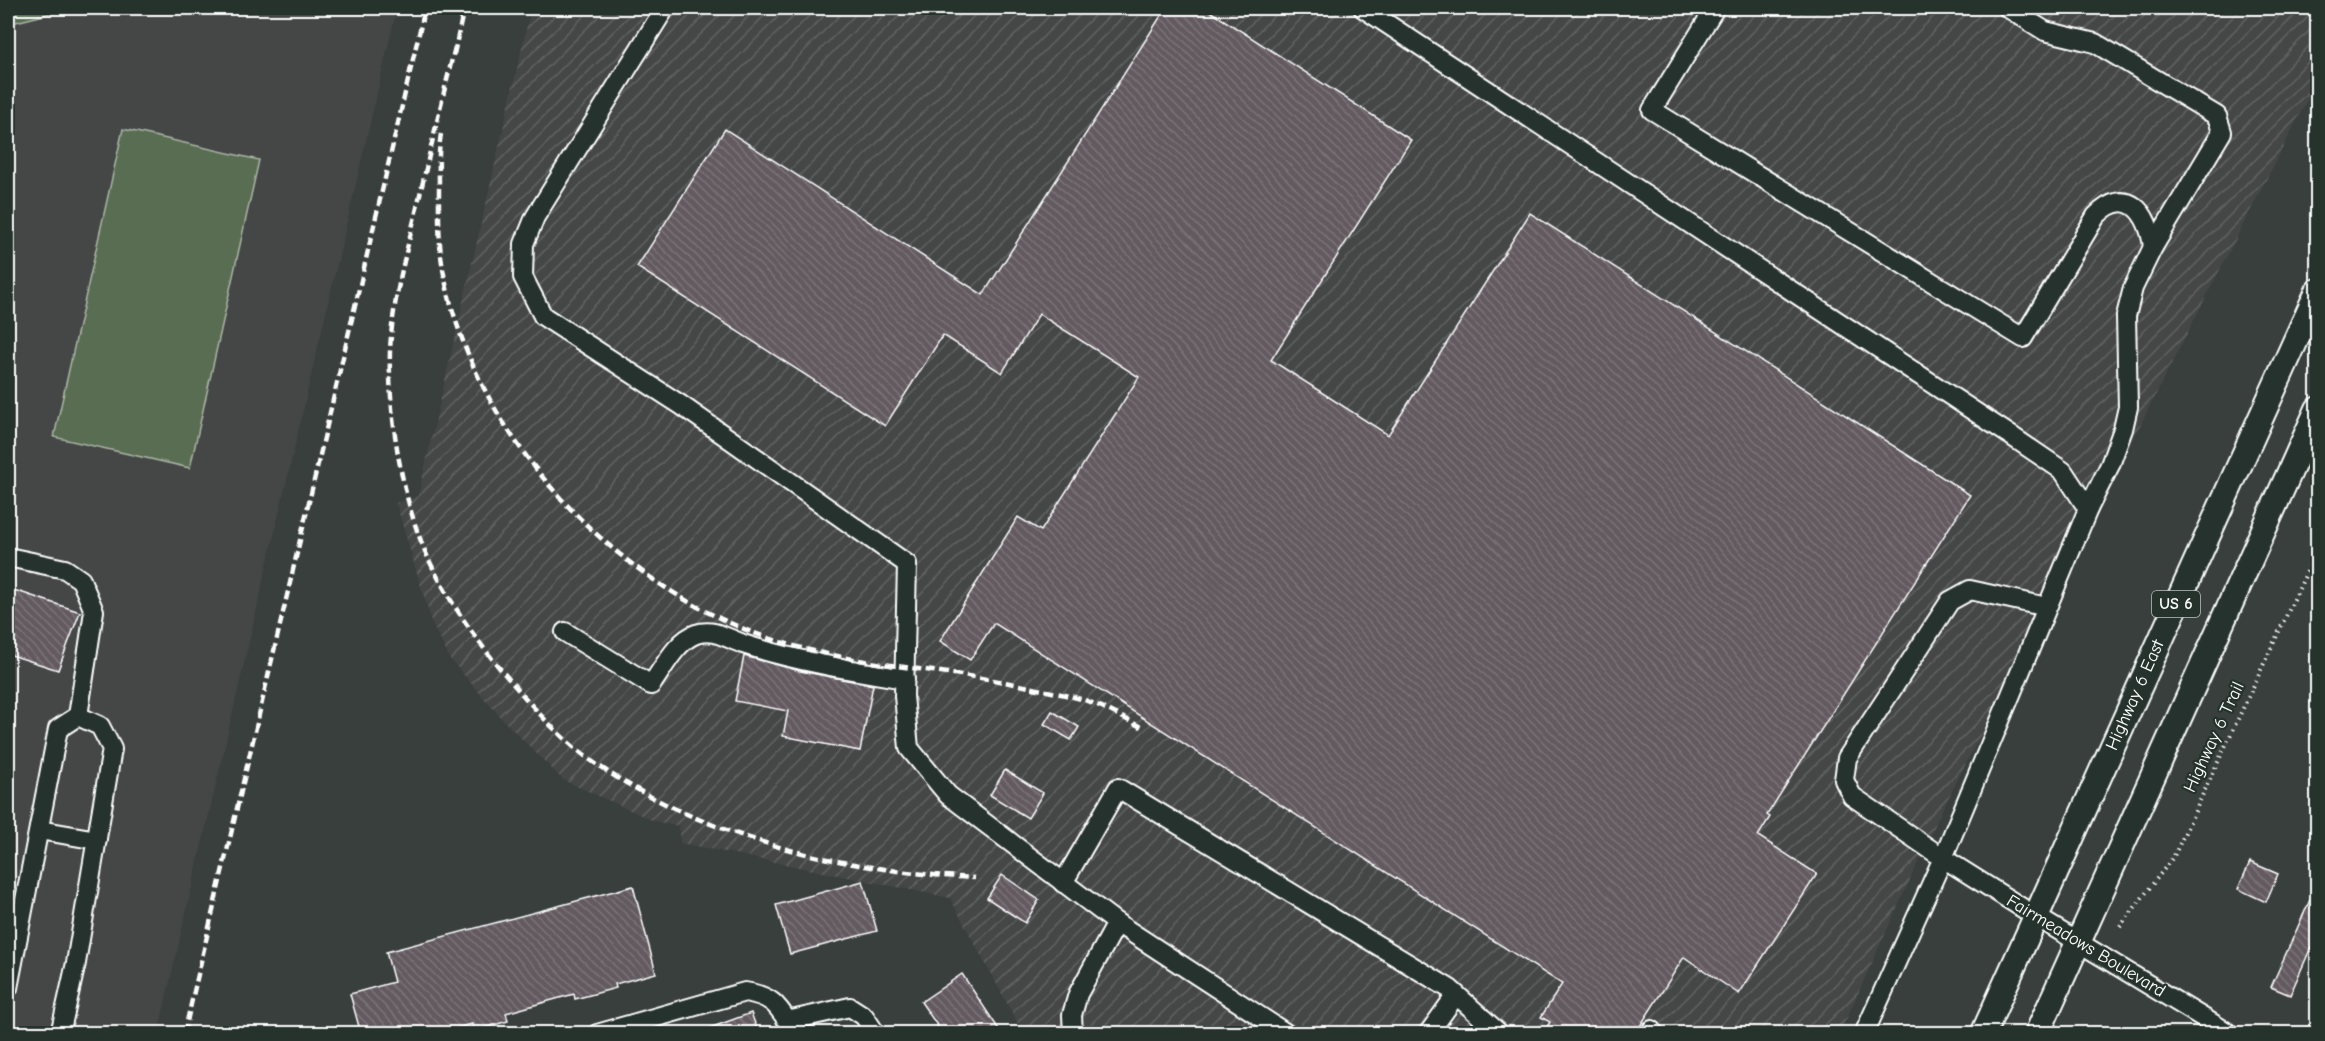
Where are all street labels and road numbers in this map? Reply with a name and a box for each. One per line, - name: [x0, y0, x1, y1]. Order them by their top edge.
- road number: US 6: [2152, 591, 2200, 617]
- street label: Highway 6 East: [2101, 636, 2169, 753]
- street label: Highway 6 Trail: [2179, 678, 2249, 796]
- street label: Fairmeadows Boulevard: [2003, 890, 2169, 1002]

